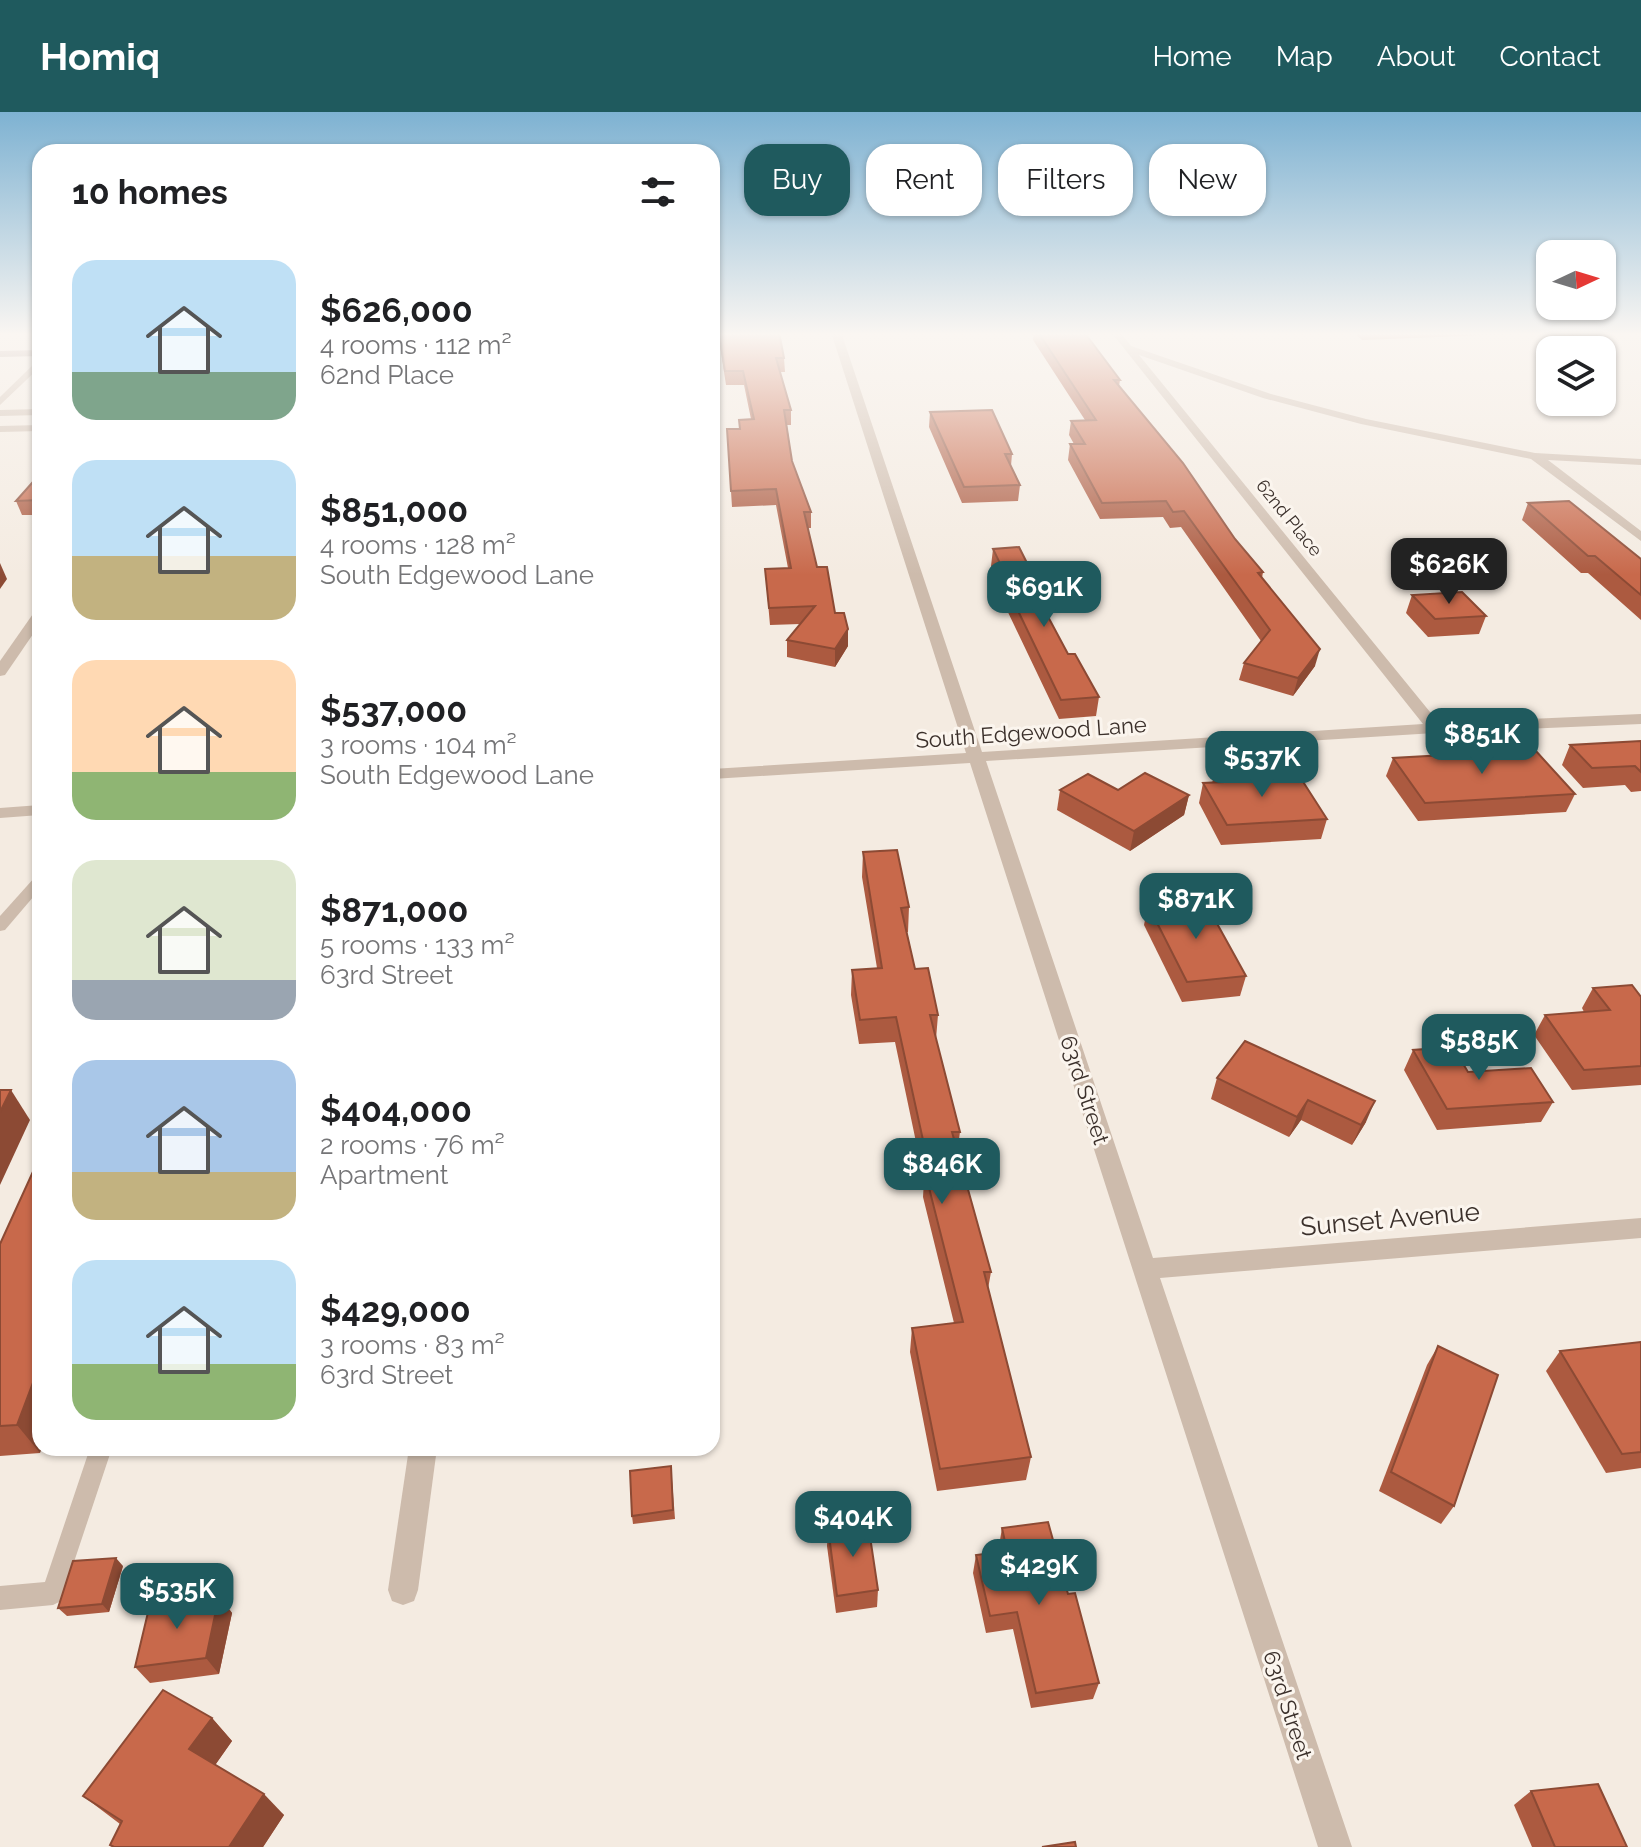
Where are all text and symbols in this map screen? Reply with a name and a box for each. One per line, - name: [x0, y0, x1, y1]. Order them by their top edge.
- text: Homiq: [40, 34, 160, 79]
- text: Home: [1152, 40, 1232, 73]
- text: Map: [1276, 40, 1333, 73]
- text: About: [1377, 40, 1456, 73]
- text: Contact: [1500, 40, 1601, 73]
- chip: Buy: [744, 144, 850, 216]
- chip: Rent: [866, 144, 982, 216]
- chip: Filters: [998, 144, 1133, 216]
- chip: New: [1149, 144, 1266, 216]
- icon: filters: [636, 170, 680, 214]
- text: 10 homes: [72, 172, 228, 212]
- north arrow: [1536, 240, 1616, 320]
- map controls: [1536, 240, 1616, 416]
- text: $626,000: [320, 290, 473, 330]
- icon: home: [136, 292, 232, 388]
- text: 4 rooms · 112 m²: [320, 330, 512, 360]
- button: layers: [1536, 336, 1616, 416]
- text: 62nd Place: [320, 360, 454, 390]
- street label: 62nd Place: [1252, 475, 1327, 561]
- text: $851,000: [320, 490, 468, 530]
- icon: home: [136, 492, 232, 588]
- text: 4 rooms · 128 m²: [320, 530, 516, 560]
- pin: $626K: [1393, 538, 1505, 606]
- text: $626K: [1409, 549, 1489, 579]
- text: South Edgewood Lane: [320, 560, 594, 590]
- pin: $691K: [988, 561, 1100, 629]
- text: $691K: [1005, 572, 1083, 602]
- text: $537,000: [320, 690, 467, 730]
- icon: home: [136, 692, 232, 788]
- pin: $851K: [1426, 708, 1538, 776]
- street label: South Edgewood Lane: [914, 711, 1148, 753]
- text: $851K: [1444, 719, 1520, 749]
- text: 3 rooms · 104 m²: [320, 730, 517, 760]
- pin: $537K: [1206, 731, 1318, 799]
- text: $537K: [1223, 742, 1301, 772]
- text: South Edgewood Lane: [320, 760, 594, 790]
- pin: $871K: [1140, 873, 1252, 941]
- text: $871K: [1157, 884, 1235, 914]
- text: $871,000: [320, 890, 468, 930]
- icon: home: [136, 892, 232, 988]
- text: 5 rooms · 133 m²: [320, 930, 515, 960]
- text: 63rd Street: [320, 960, 453, 990]
- pin: $585K: [1423, 1014, 1535, 1082]
- text: $585K: [1440, 1025, 1518, 1055]
- street label: 63rd Street: [1055, 1032, 1115, 1148]
- text: $404,000: [320, 1090, 472, 1130]
- icon: home: [136, 1092, 232, 1188]
- text: 2 rooms · 76 m²: [320, 1130, 505, 1160]
- pin: $846K: [886, 1138, 998, 1206]
- text: $846K: [902, 1149, 982, 1179]
- text: Apartment: [320, 1160, 449, 1190]
- street label: Sunset Avenue: [1299, 1196, 1481, 1242]
- text: $429,000: [320, 1290, 471, 1330]
- icon: home: [136, 1292, 232, 1388]
- text: 3 rooms · 83 m²: [320, 1330, 505, 1360]
- text: 63rd Street: [320, 1360, 453, 1390]
- pin: $404K: [797, 1491, 909, 1559]
- text: $404K: [813, 1502, 893, 1532]
- pin: $429K: [983, 1539, 1095, 1607]
- text: $429K: [1000, 1550, 1078, 1580]
- pin: $535K: [121, 1563, 233, 1631]
- text: $535K: [138, 1574, 216, 1604]
- street label: 63rd Street: [1258, 1647, 1318, 1763]

